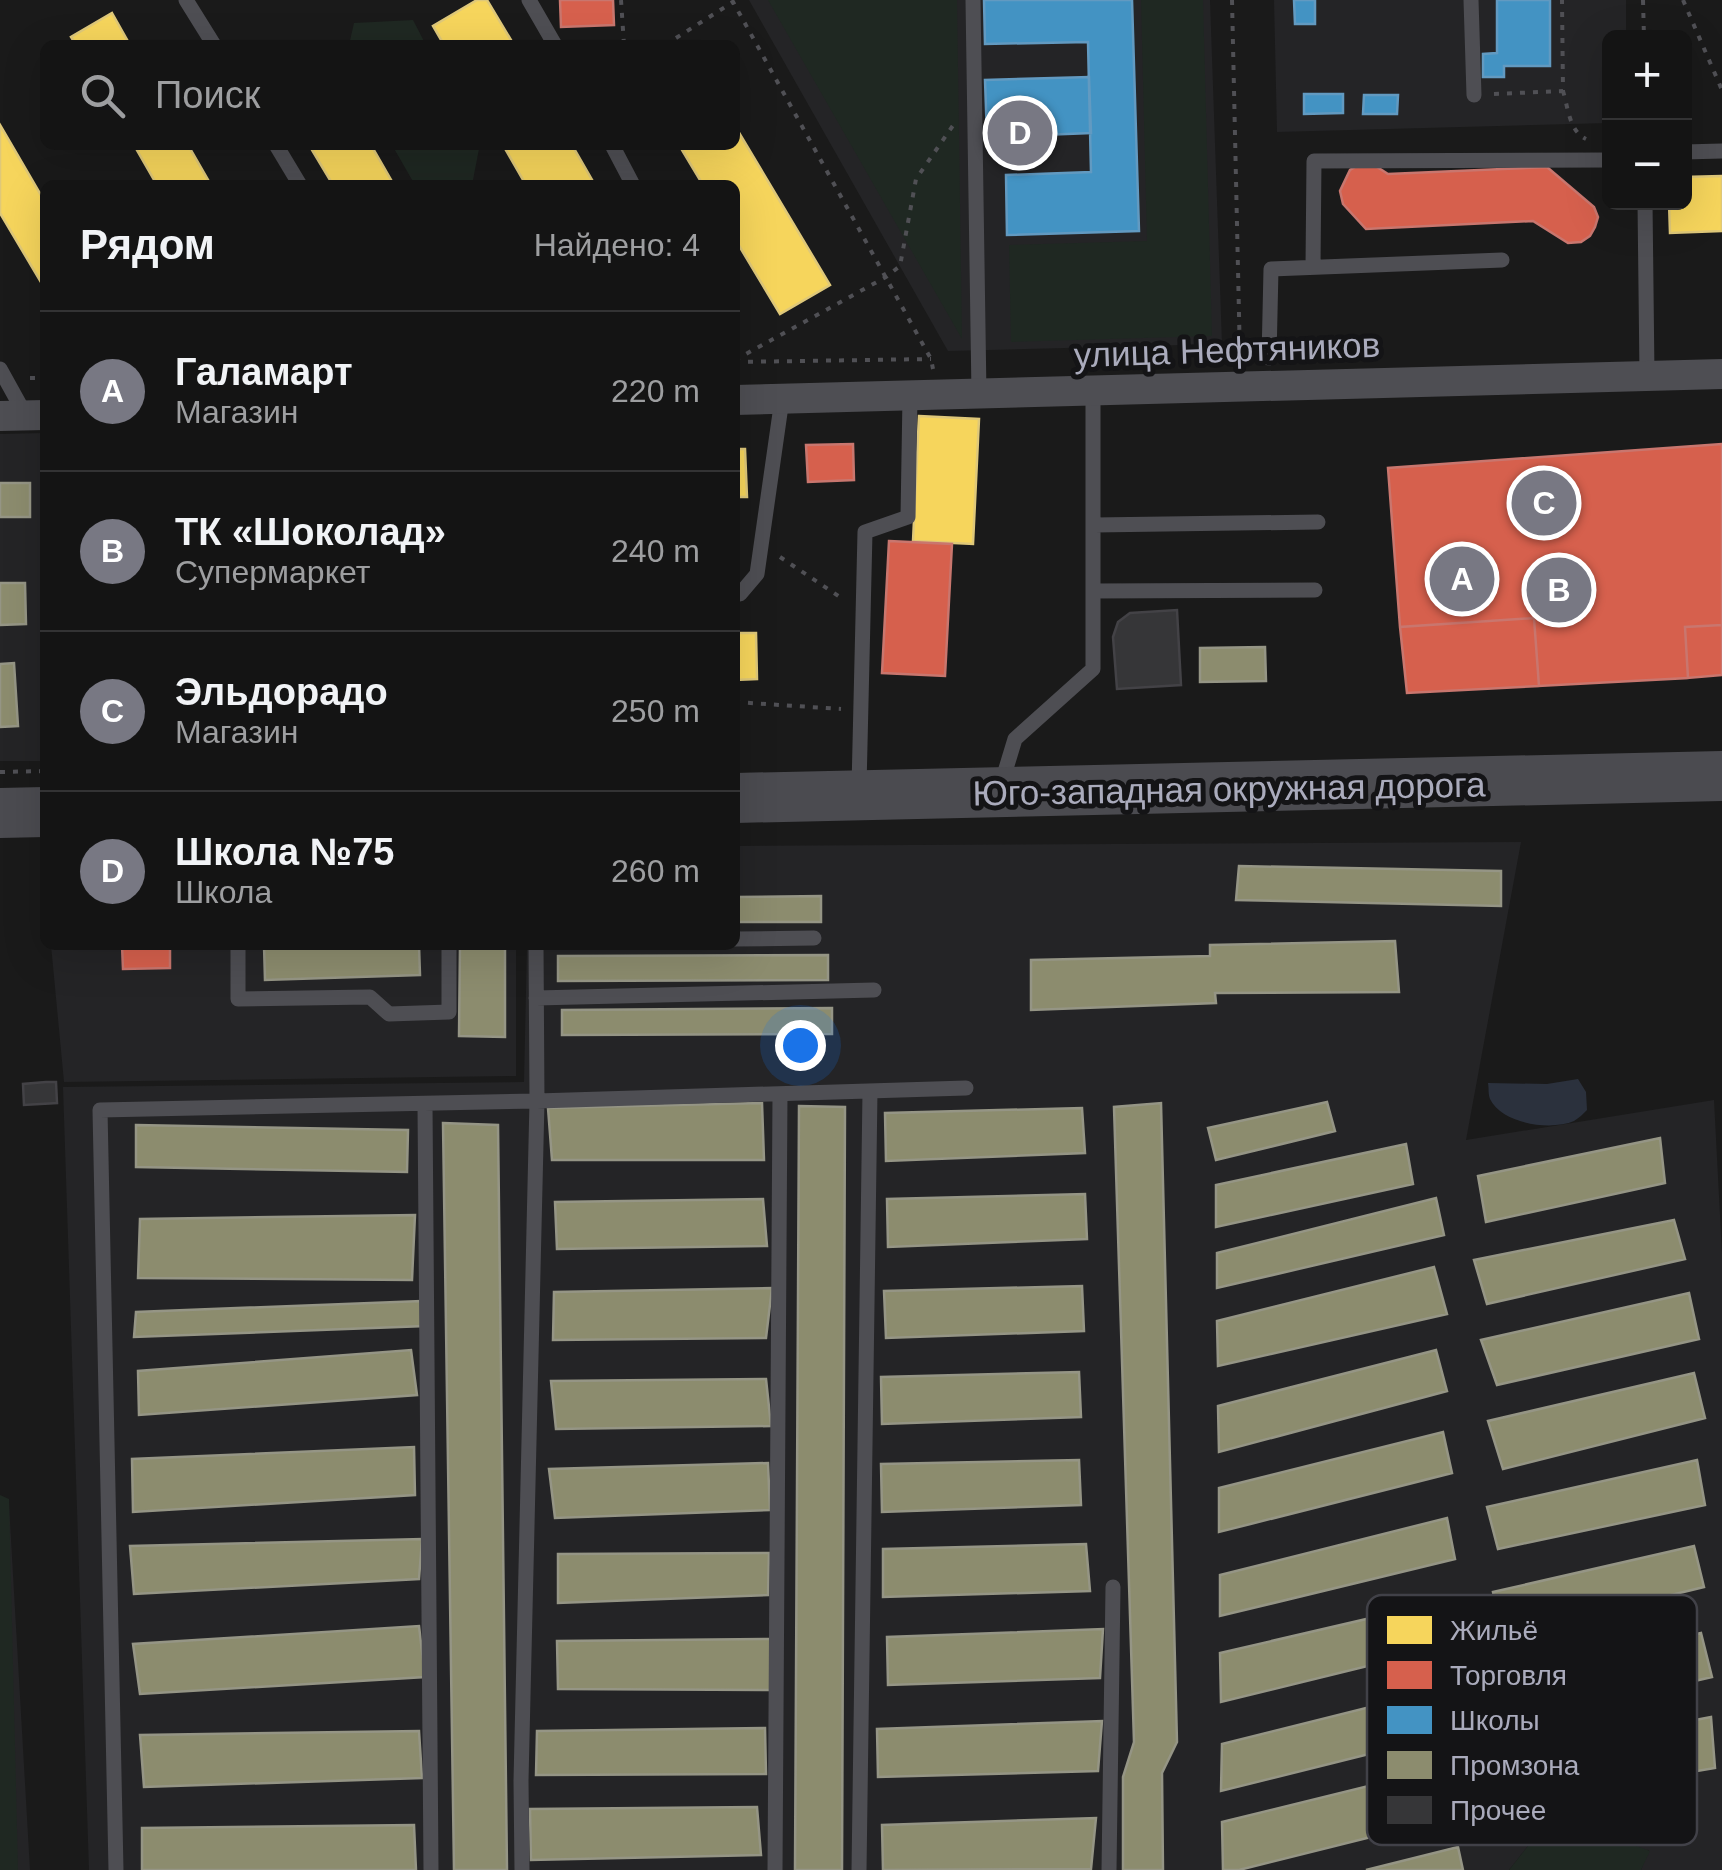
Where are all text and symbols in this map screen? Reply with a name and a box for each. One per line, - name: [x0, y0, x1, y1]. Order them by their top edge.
- map controls: [1602, 30, 1692, 210]
- button: +: [1602, 30, 1692, 120]
- search box: [40, 40, 740, 150]
- icon: search: [75, 68, 130, 123]
- text: Поиск: [155, 74, 260, 116]
- pin: D: [988, 96, 1052, 170]
- button: −: [1602, 120, 1692, 210]
- text: Рядом: [80, 221, 215, 268]
- text: Найдено: 4: [534, 227, 700, 263]
- street label: улица Нефтяников: [1073, 325, 1381, 374]
- text: Галамарт: [175, 351, 353, 393]
- text: A: [101, 373, 124, 409]
- text: 220 m: [611, 373, 700, 409]
- text: Магазин: [175, 394, 298, 430]
- pin: C: [1512, 466, 1576, 540]
- text: ТК «Шоколад»: [175, 511, 446, 553]
- text: B: [101, 533, 124, 569]
- text: 240 m: [611, 533, 700, 569]
- pin: A: [1430, 542, 1494, 616]
- pin: B: [1526, 552, 1592, 628]
- text: Супермаркет: [175, 554, 370, 590]
- text: Эльдорадо: [175, 671, 388, 713]
- text: C: [101, 693, 124, 729]
- text: 250 m: [611, 693, 700, 729]
- text: Магазин: [175, 714, 298, 750]
- street label: Юго-западная окружная дорога: [972, 765, 1486, 812]
- text: Школа №75: [175, 831, 394, 873]
- text: D: [101, 853, 124, 889]
- text: 260 m: [611, 853, 700, 889]
- text: Школа: [175, 874, 272, 910]
- your location: [775, 1020, 826, 1071]
- legend: [1367, 1595, 1697, 1845]
- text: Жильё: [1450, 1615, 1538, 1646]
- text: Торговля: [1450, 1660, 1567, 1691]
- text: Школы: [1450, 1705, 1540, 1736]
- text: Промзона: [1450, 1750, 1580, 1781]
- text: Прочее: [1450, 1795, 1546, 1826]

